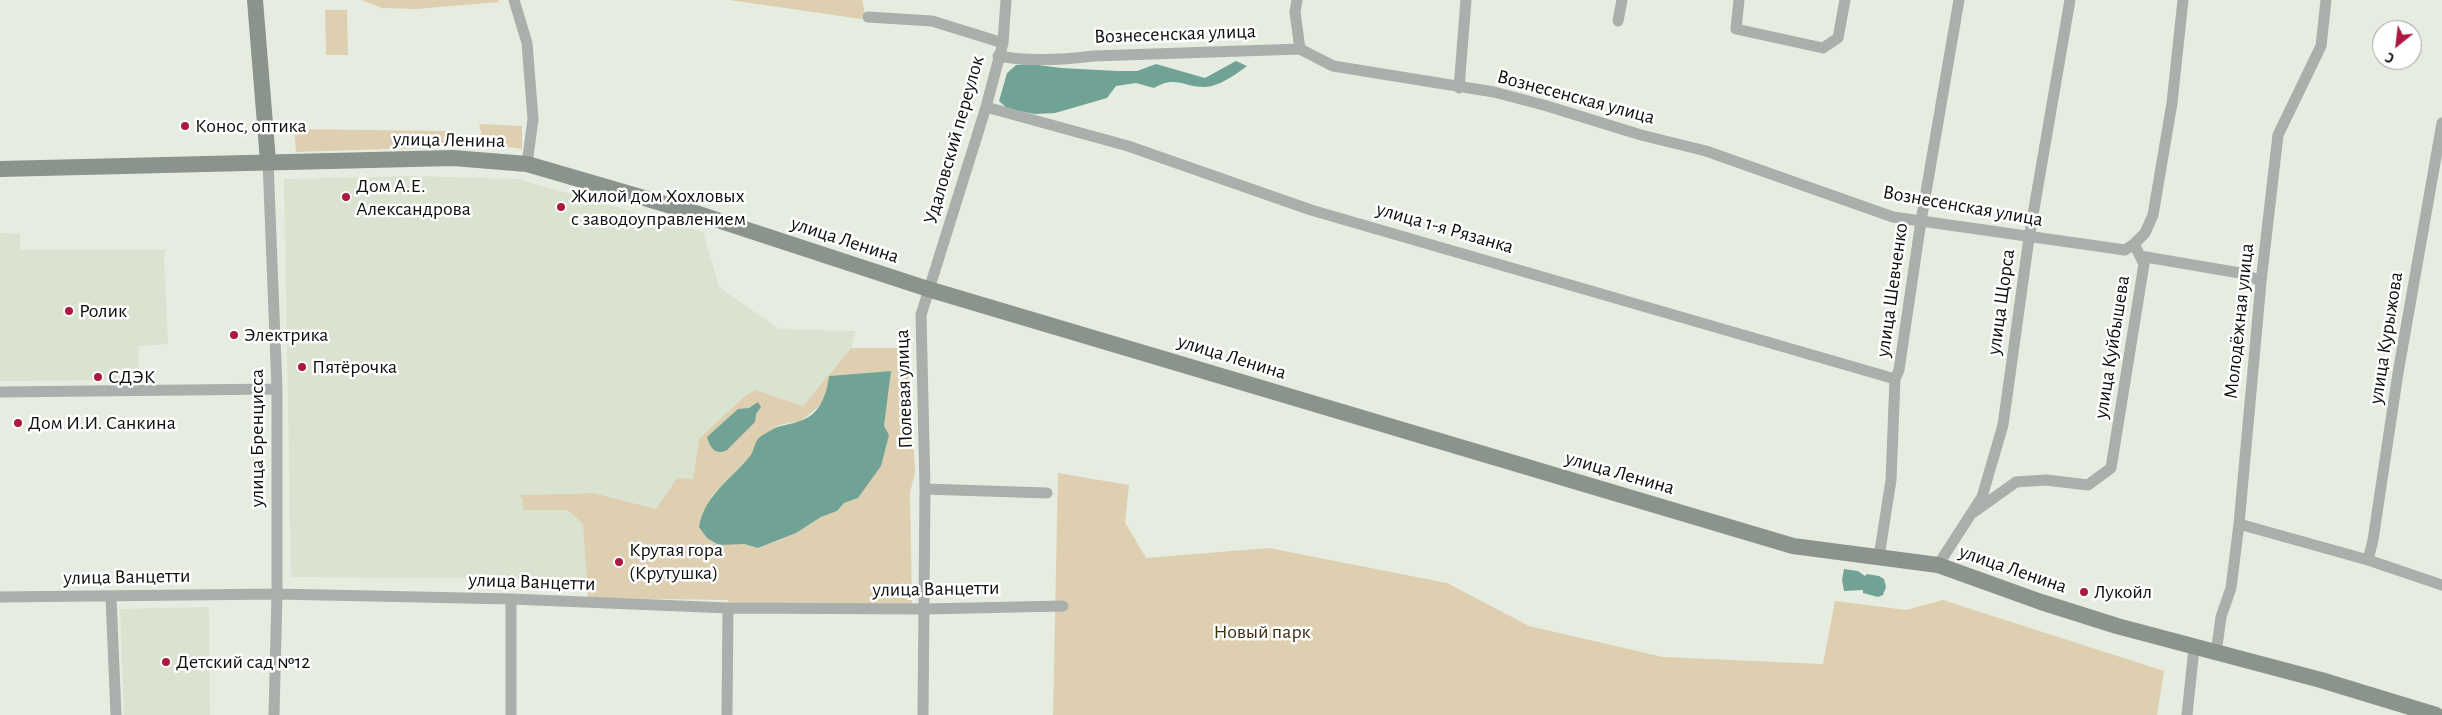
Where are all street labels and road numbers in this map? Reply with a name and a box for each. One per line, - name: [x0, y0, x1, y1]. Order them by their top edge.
- street label: Вознесенская улица: [1094, 19, 1256, 49]
- street label: Удаловский переулок: [918, 53, 990, 227]
- street label: Вознесенская улица: [1495, 64, 1657, 130]
- street label: улица Ленина: [393, 127, 505, 153]
- street label: Вознесенская улица: [1881, 180, 2045, 232]
- street label: улица 1-я Рязанка: [1374, 197, 1516, 259]
- street label: улица Ленина: [788, 211, 902, 269]
- street label: улица Шевченко: [1871, 221, 1913, 359]
- street label: Молодёжная улица: [2219, 242, 2259, 400]
- street label: улица Щорса: [1982, 248, 2020, 356]
- street label: улица Курыжова: [2364, 270, 2408, 406]
- street label: улица Куйбышева: [2089, 274, 2135, 420]
- street label: Полевая улица: [890, 329, 918, 449]
- street label: улица Ленина: [1175, 329, 1289, 385]
- street label: улица Бренцисса: [245, 369, 269, 507]
- street label: улица Ленина: [1563, 446, 1677, 500]
- street label: улица Ленина: [1956, 539, 2070, 599]
- street label: улица Ванцетти: [63, 564, 191, 590]
- street label: улица Ванцетти: [468, 568, 596, 596]
- street label: улица Ванцетти: [872, 576, 1000, 602]

